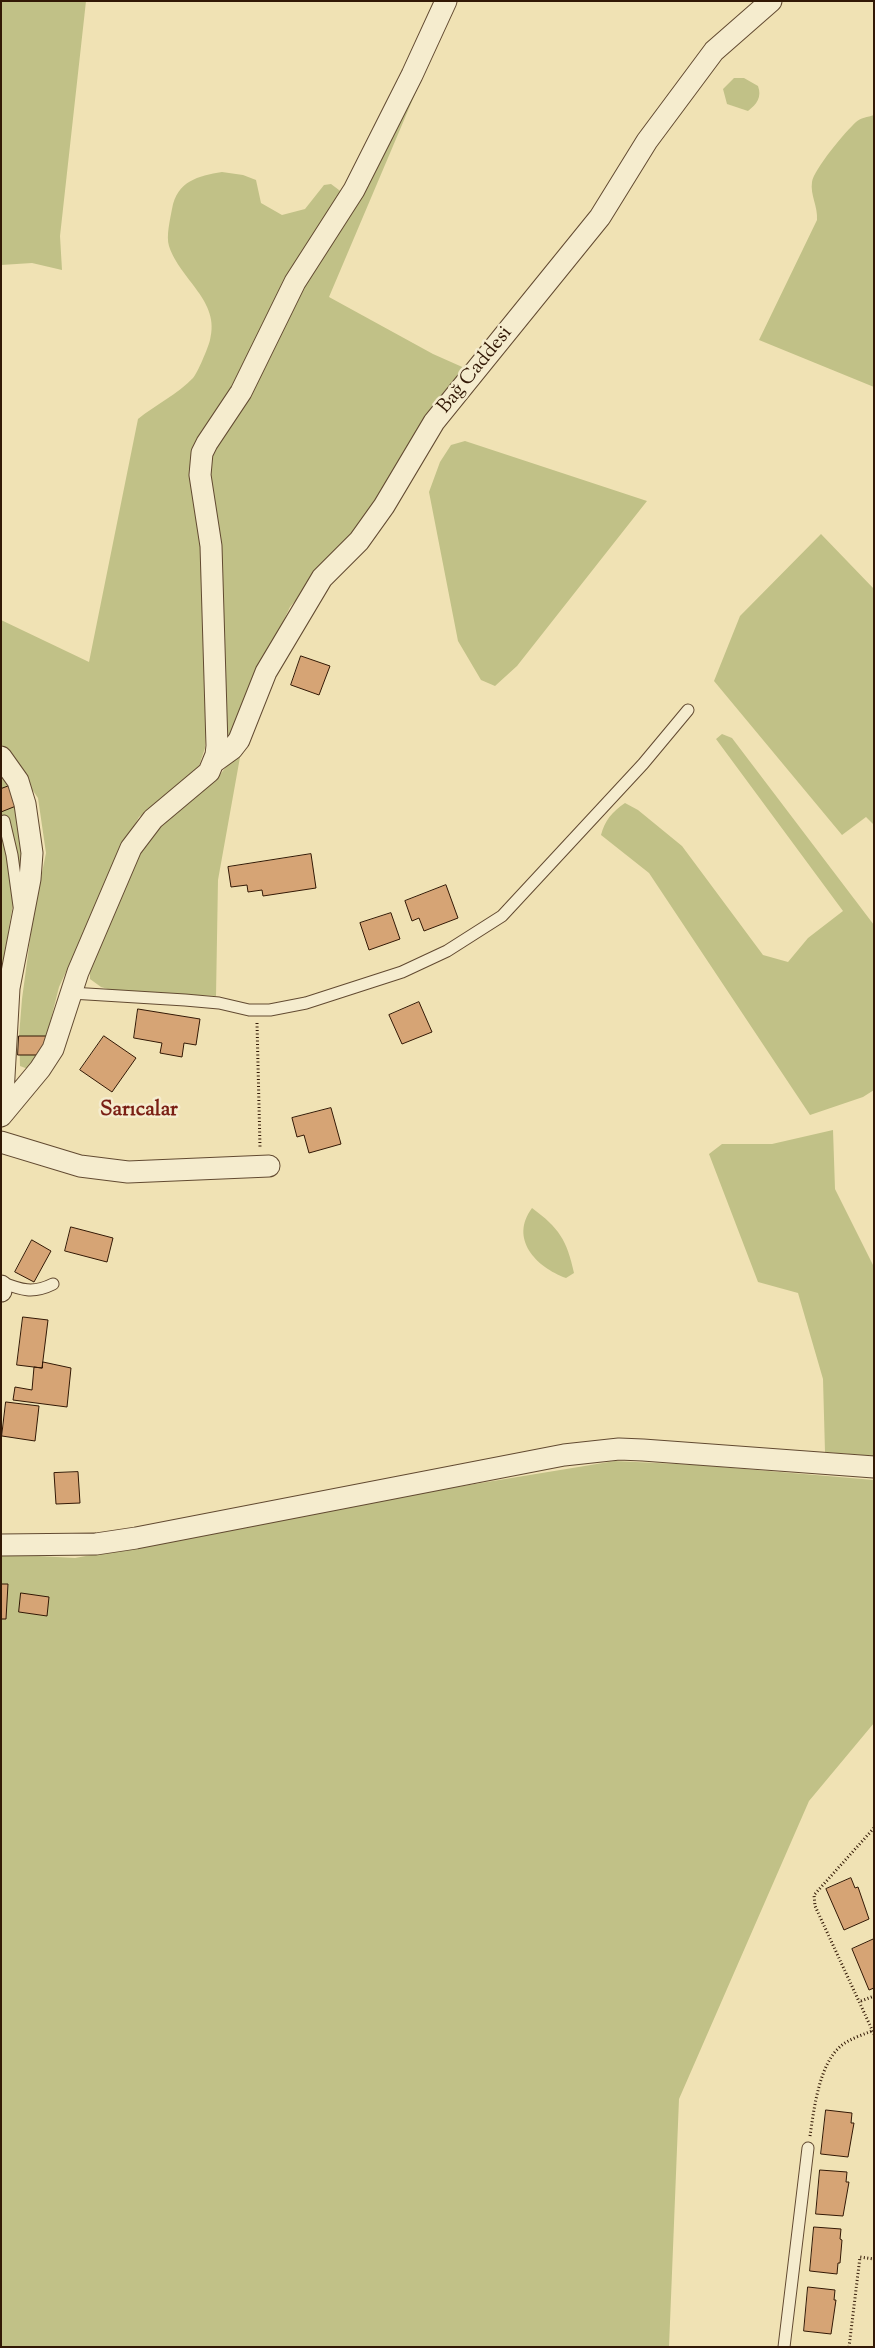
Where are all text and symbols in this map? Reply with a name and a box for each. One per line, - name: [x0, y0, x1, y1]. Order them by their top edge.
- street label: Bağ Caddesi: [434, 322, 518, 420]
- district label: Sarıcalar: [100, 1098, 178, 1124]

